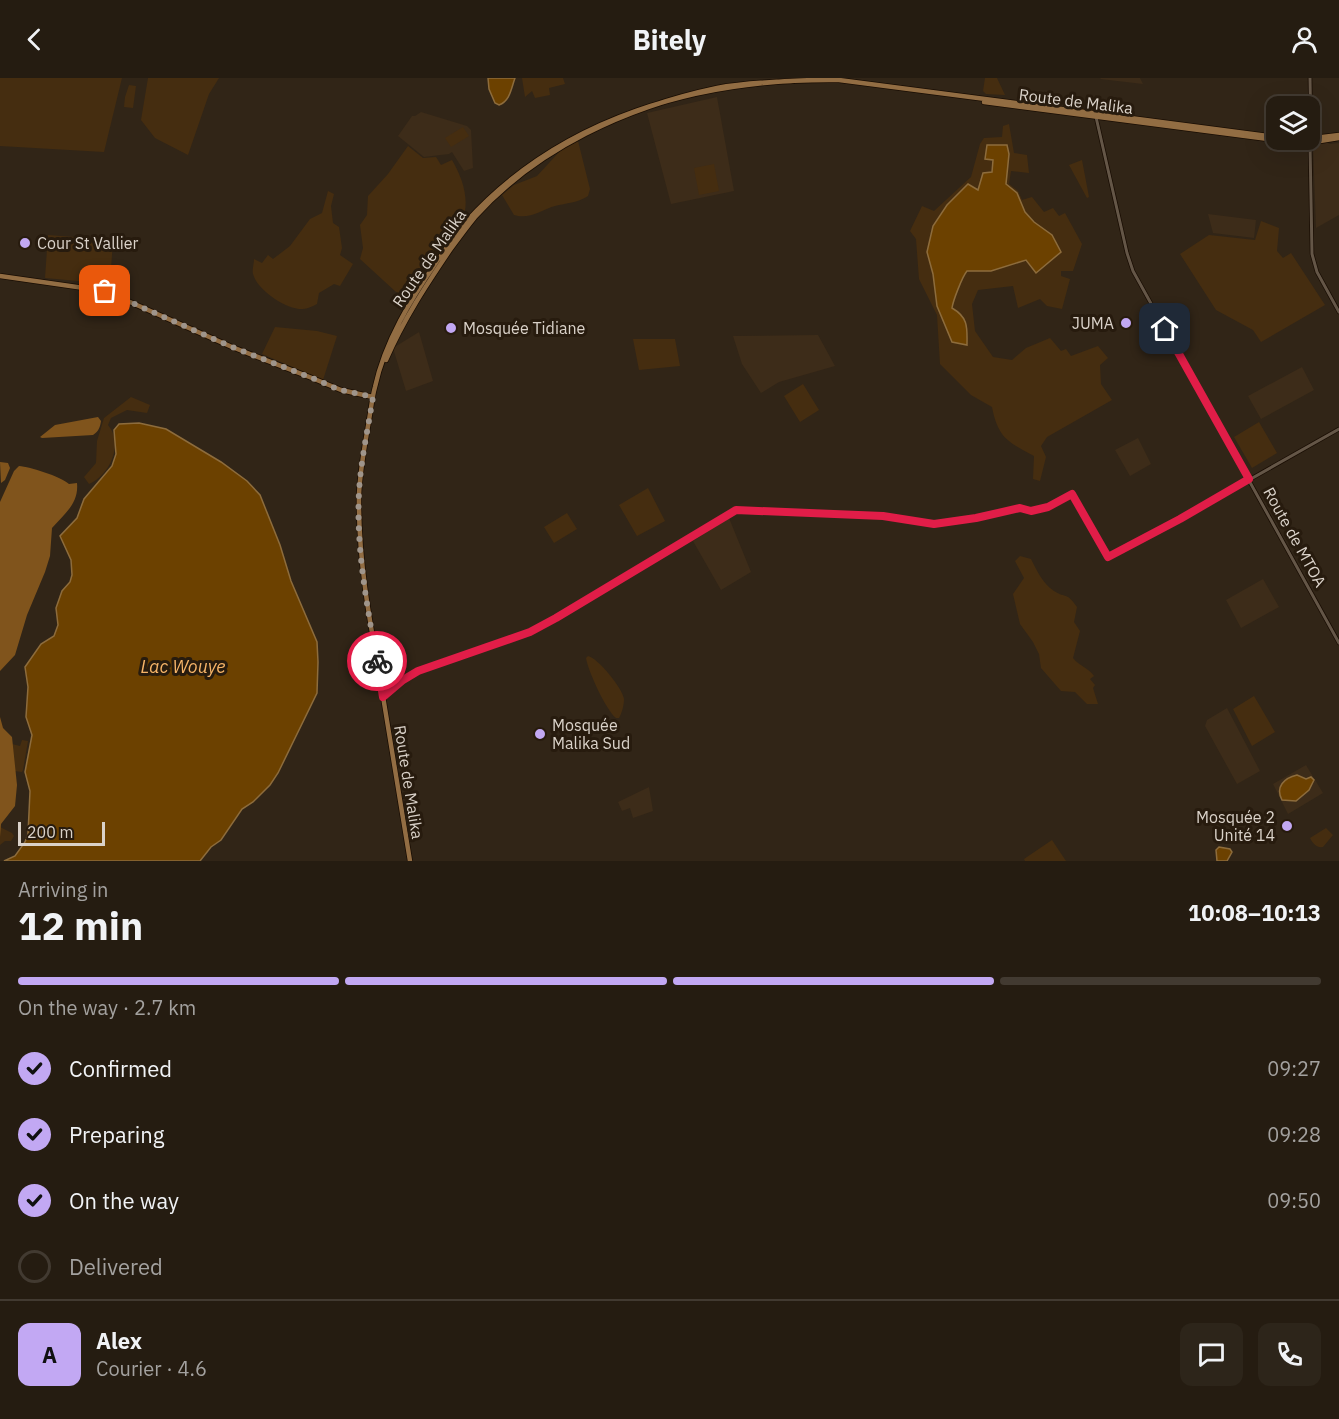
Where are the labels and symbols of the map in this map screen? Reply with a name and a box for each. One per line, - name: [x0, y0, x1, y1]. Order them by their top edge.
- street label: Route de Malika: [1018, 84, 1135, 118]
- street label: Route de Malika: [388, 205, 470, 311]
- place label: Cour St Vallier: [37, 233, 139, 253]
- marker: Cour St Vallier: [18, 236, 32, 250]
- pin: [79, 265, 130, 316]
- pin: [1139, 303, 1190, 354]
- place label: JUMA: [1072, 313, 1114, 333]
- marker: JUMA: [1119, 316, 1133, 330]
- place label: Mosquée Tidiane: [463, 318, 586, 338]
- marker: Mosquée Tidiane: [444, 321, 458, 335]
- street label: Route de MTOA: [1259, 484, 1331, 590]
- courier: [347, 631, 407, 691]
- water label: Lac Wouye: [141, 655, 225, 678]
- place label: Mosquée Malika Sud: [552, 715, 630, 753]
- street label: Route de Malika: [390, 724, 428, 841]
- marker: Mosquée Malika Sud: [533, 727, 547, 741]
- place label: Mosquée 2 Unité 14: [1196, 807, 1275, 845]
- scale bar: [18, 819, 105, 846]
- marker: Mosquée 2 Unité 14: [1280, 819, 1294, 833]

